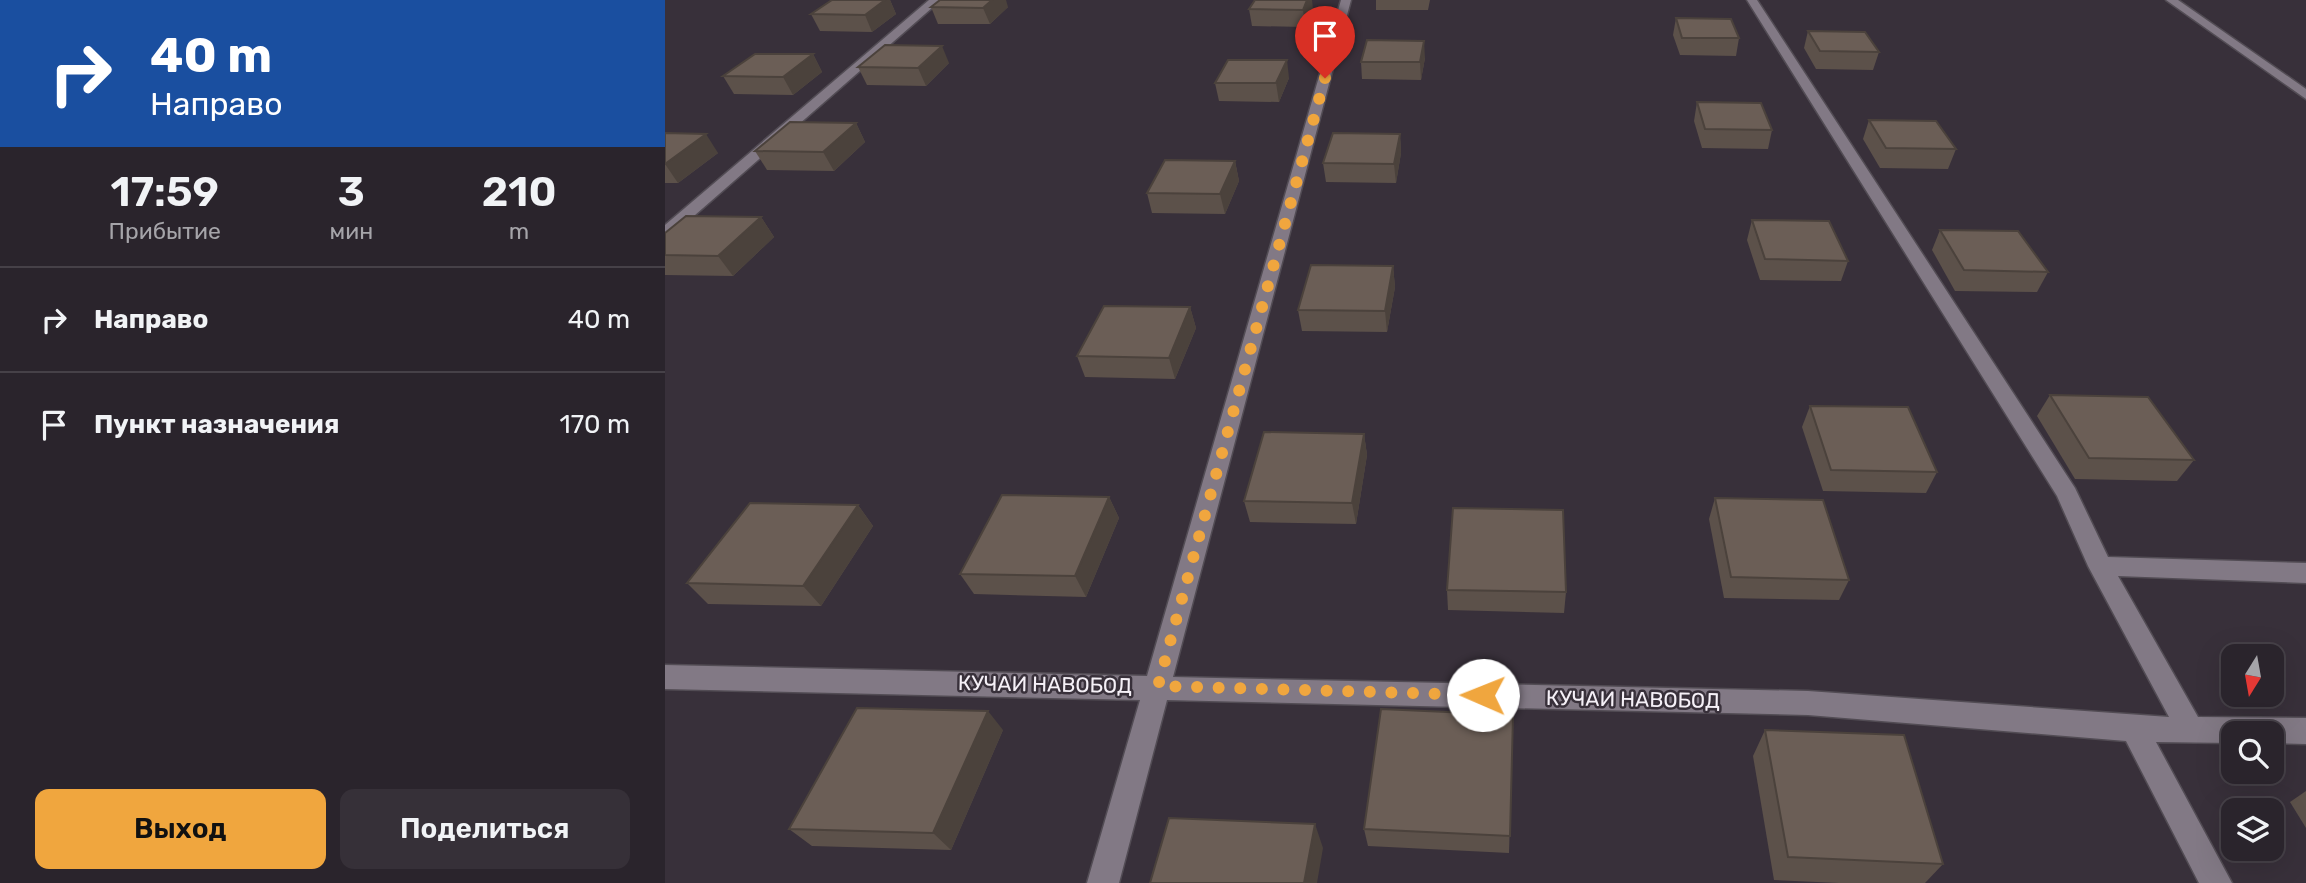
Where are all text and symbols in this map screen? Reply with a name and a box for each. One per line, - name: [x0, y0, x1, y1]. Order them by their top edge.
- pin: [1295, 6, 1355, 78]
- icon: arrive: [1306, 17, 1344, 55]
- text: 40 m: [150, 26, 272, 84]
- icon: right: [35, 28, 126, 119]
- text: Направо: [150, 85, 283, 123]
- text: 17:59: [111, 167, 219, 217]
- text: 3: [338, 167, 365, 217]
- text: 210: [482, 167, 556, 217]
- text: Прибытие: [109, 217, 221, 245]
- text: мин: [329, 217, 373, 245]
- text: m: [509, 217, 529, 245]
- icon: right: [35, 301, 73, 339]
- text: Направо: [94, 304, 208, 335]
- text: 40 m: [568, 304, 630, 335]
- icon: arrive: [35, 406, 73, 444]
- text: Пункт назначения: [94, 409, 339, 440]
- text: 170 m: [560, 409, 630, 440]
- north arrow: [2221, 644, 2284, 707]
- map controls: [2221, 644, 2284, 861]
- position arrow: [1446, 658, 1520, 732]
- street label: КУЧАИ НАВОБОД: [958, 670, 1132, 698]
- street label: КУЧАИ НАВОБОД: [1546, 685, 1720, 713]
- button: search: [2221, 721, 2284, 784]
- button: Выход: [35, 789, 326, 869]
- button: Поделиться: [340, 789, 630, 869]
- button: layers: [2221, 798, 2284, 861]

